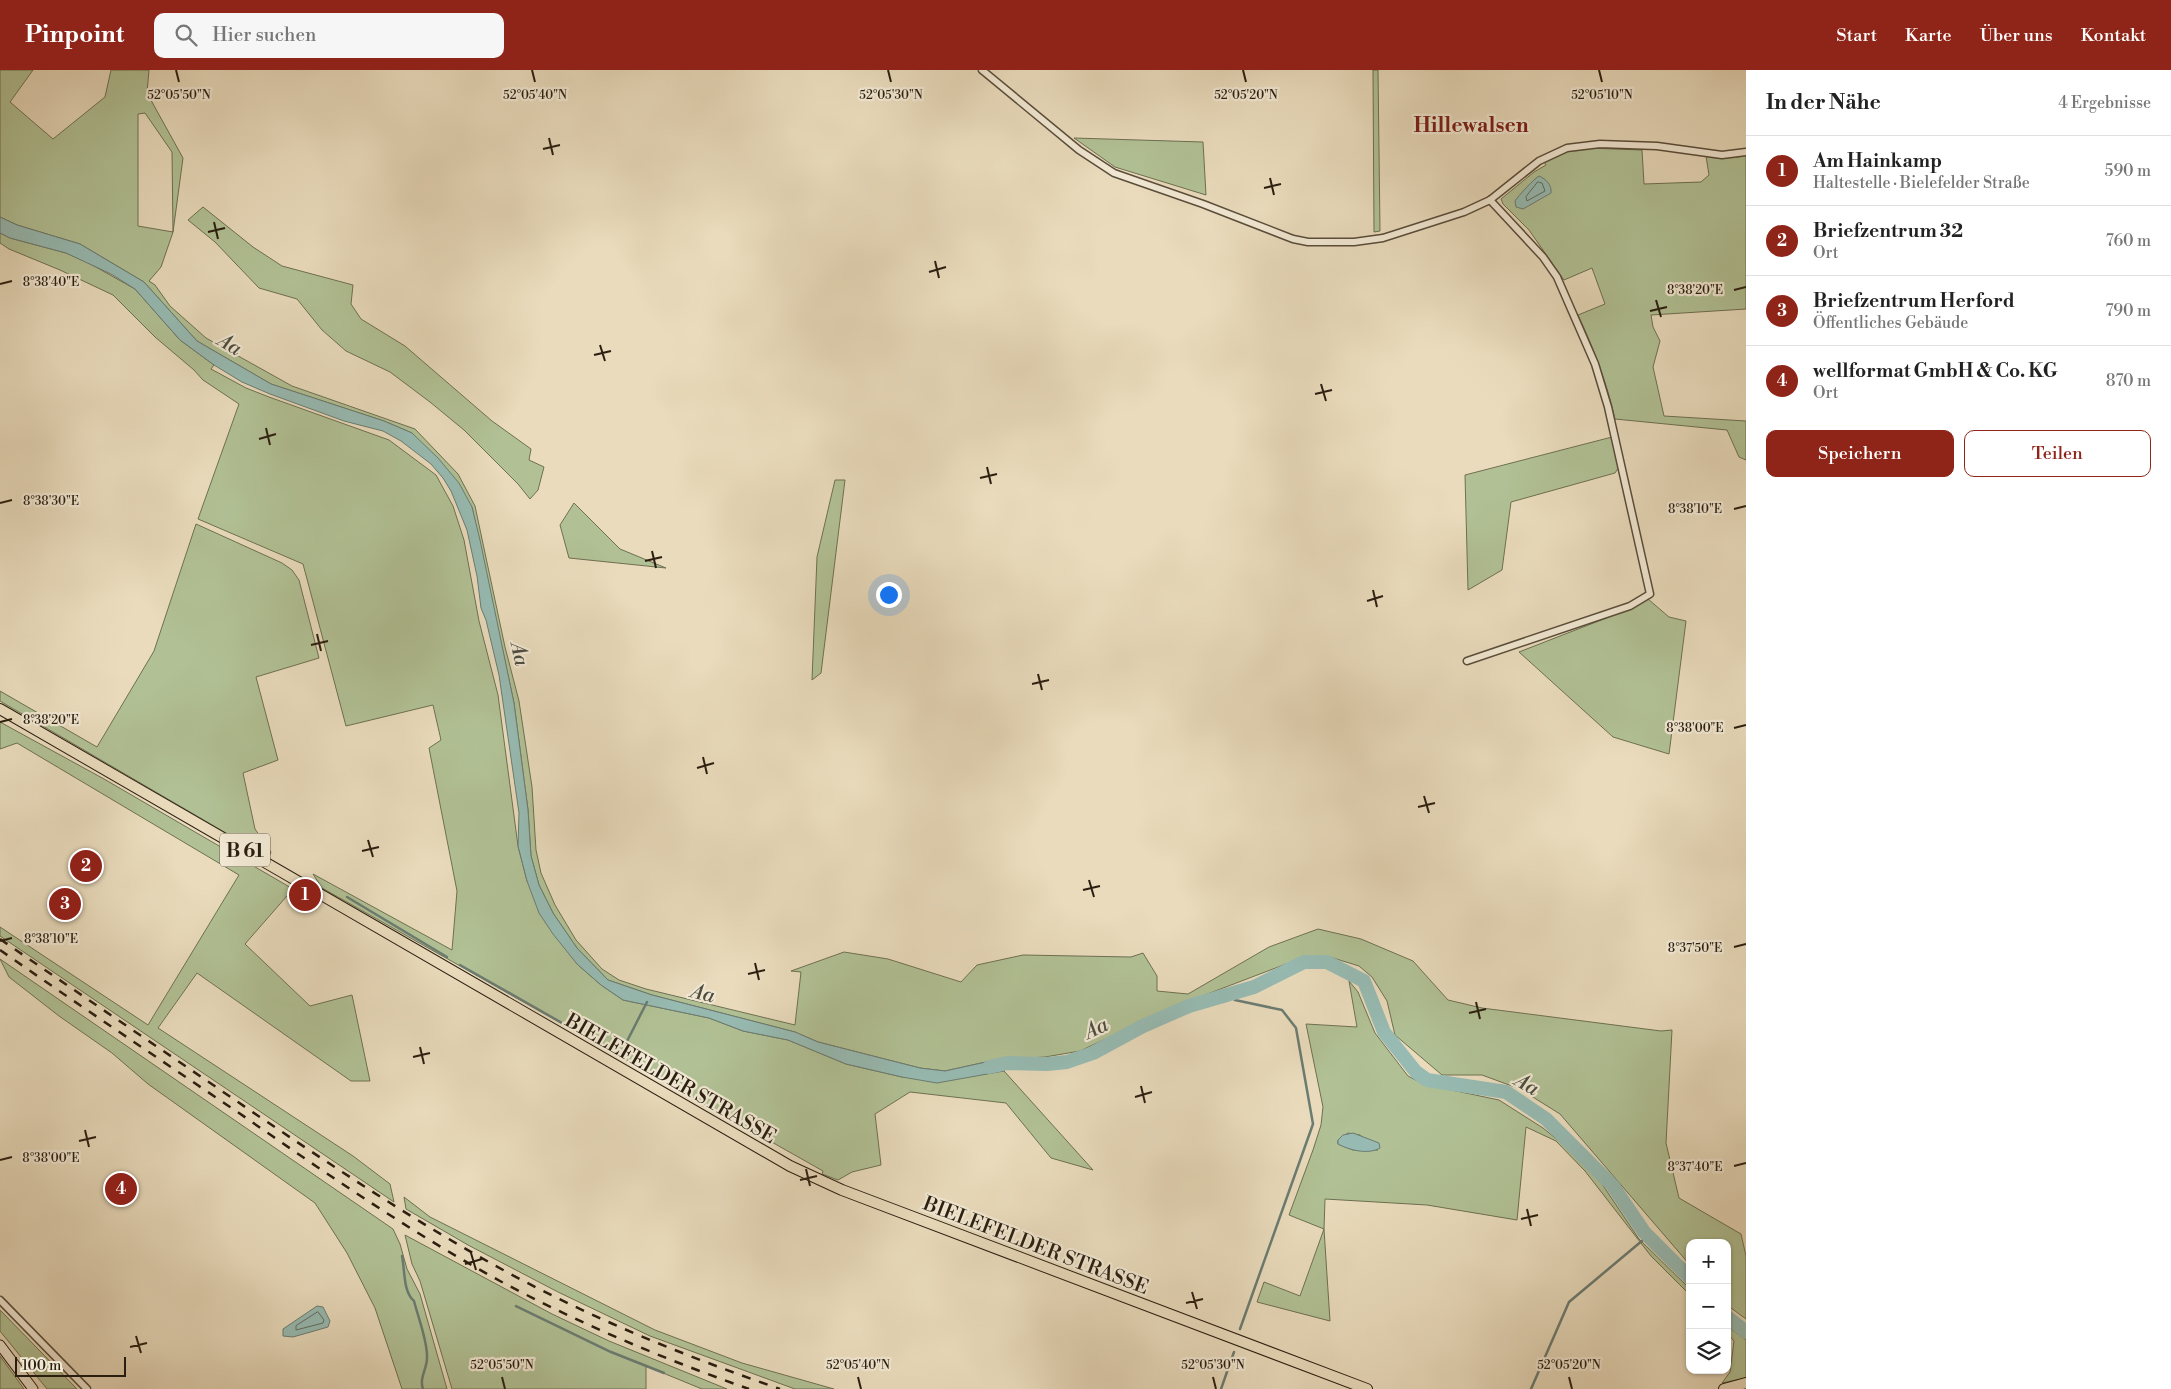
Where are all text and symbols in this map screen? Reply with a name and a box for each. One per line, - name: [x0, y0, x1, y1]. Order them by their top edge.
- search box: [154, 13, 504, 58]
- text: Pinpoint: [25, 20, 124, 50]
- icon: search: [172, 21, 200, 49]
- text: Hier suchen: [212, 23, 316, 47]
- text: Start: [1836, 24, 1877, 47]
- text: Karte: [1905, 24, 1952, 47]
- text: Über uns: [1980, 24, 2053, 47]
- text: Kontakt: [2081, 24, 2146, 47]
- text: 52°05'50"N: [147, 88, 211, 103]
- text: 52°05'40"N: [503, 88, 567, 103]
- text: 52°05'30"N: [859, 88, 923, 103]
- text: 52°05'20"N: [1214, 88, 1278, 103]
- text: 52°05'10"N: [1571, 88, 1633, 103]
- text: In der Nähe: [1766, 90, 1881, 116]
- text: 4 Ergebnisse: [2058, 93, 2151, 113]
- district label: Hillewalsen: [1413, 113, 1529, 139]
- text: Am Hainkamp: [1813, 149, 1942, 173]
- text: 1: [1778, 161, 1786, 181]
- text: 590 m: [2105, 161, 2151, 181]
- text: Haltestelle · Bielefelder Straße: [1813, 173, 2030, 193]
- text: Briefzentrum 32: [1813, 219, 1963, 243]
- text: 2: [1777, 231, 1787, 251]
- text: 760 m: [2106, 231, 2151, 251]
- text: Ort: [1813, 243, 1839, 263]
- text: 8°38'40"E: [23, 275, 79, 290]
- text: 8°38'20"E: [1667, 283, 1723, 298]
- text: Briefzentrum Herford: [1813, 289, 2015, 313]
- text: 3: [1777, 301, 1787, 321]
- text: 790 m: [2106, 301, 2151, 321]
- text: Öffentliches Gebäude: [1813, 313, 1968, 333]
- water label: Aa: [211, 327, 247, 362]
- text: wellformat GmbH & Co. KG: [1813, 359, 2058, 383]
- text: 4: [1777, 371, 1787, 391]
- text: 870 m: [2106, 371, 2151, 391]
- text: Ort: [1813, 383, 1839, 403]
- button: Speichern: [1766, 430, 1954, 477]
- button: Teilen: [1964, 430, 2151, 477]
- text: 8°38'30"E: [23, 494, 79, 509]
- text: 8°38'10"E: [1668, 502, 1722, 517]
- your location: [876, 582, 902, 608]
- water label: Aa: [503, 638, 534, 669]
- text: 8°38'20"E: [23, 713, 79, 728]
- text: 8°38'00"E: [1666, 721, 1724, 736]
- road number: B 61: [220, 834, 270, 866]
- pin: 2: [70, 847, 102, 885]
- pin: 1: [289, 876, 321, 914]
- pin: 3: [49, 885, 81, 923]
- text: 8°38'10"E: [24, 932, 78, 947]
- text: 8°37'50"E: [1668, 941, 1722, 956]
- water label: Aa: [686, 978, 718, 1010]
- street label: BIELEFELDER STRASSE: [559, 1008, 780, 1150]
- water label: Aa: [1078, 1012, 1113, 1047]
- water label: Aa: [1508, 1067, 1544, 1102]
- text: 8°38'00"E: [22, 1151, 80, 1166]
- text: 8°37'40"E: [1668, 1160, 1722, 1175]
- pin: 4: [105, 1170, 137, 1208]
- street label: BIELEFELDER STRASSE: [918, 1191, 1152, 1301]
- map controls: [1686, 1239, 1731, 1374]
- button: +: [1686, 1239, 1731, 1284]
- button: −: [1686, 1284, 1731, 1329]
- button: layers: [1686, 1329, 1731, 1374]
- scale bar: [15, 1354, 126, 1377]
- text: 100 m: [22, 1357, 61, 1375]
- text: 52°05'50"N: [470, 1358, 534, 1373]
- text: 52°05'40"N: [826, 1358, 890, 1373]
- text: 52°05'30"N: [1181, 1358, 1245, 1373]
- text: 52°05'20"N: [1537, 1358, 1601, 1373]

